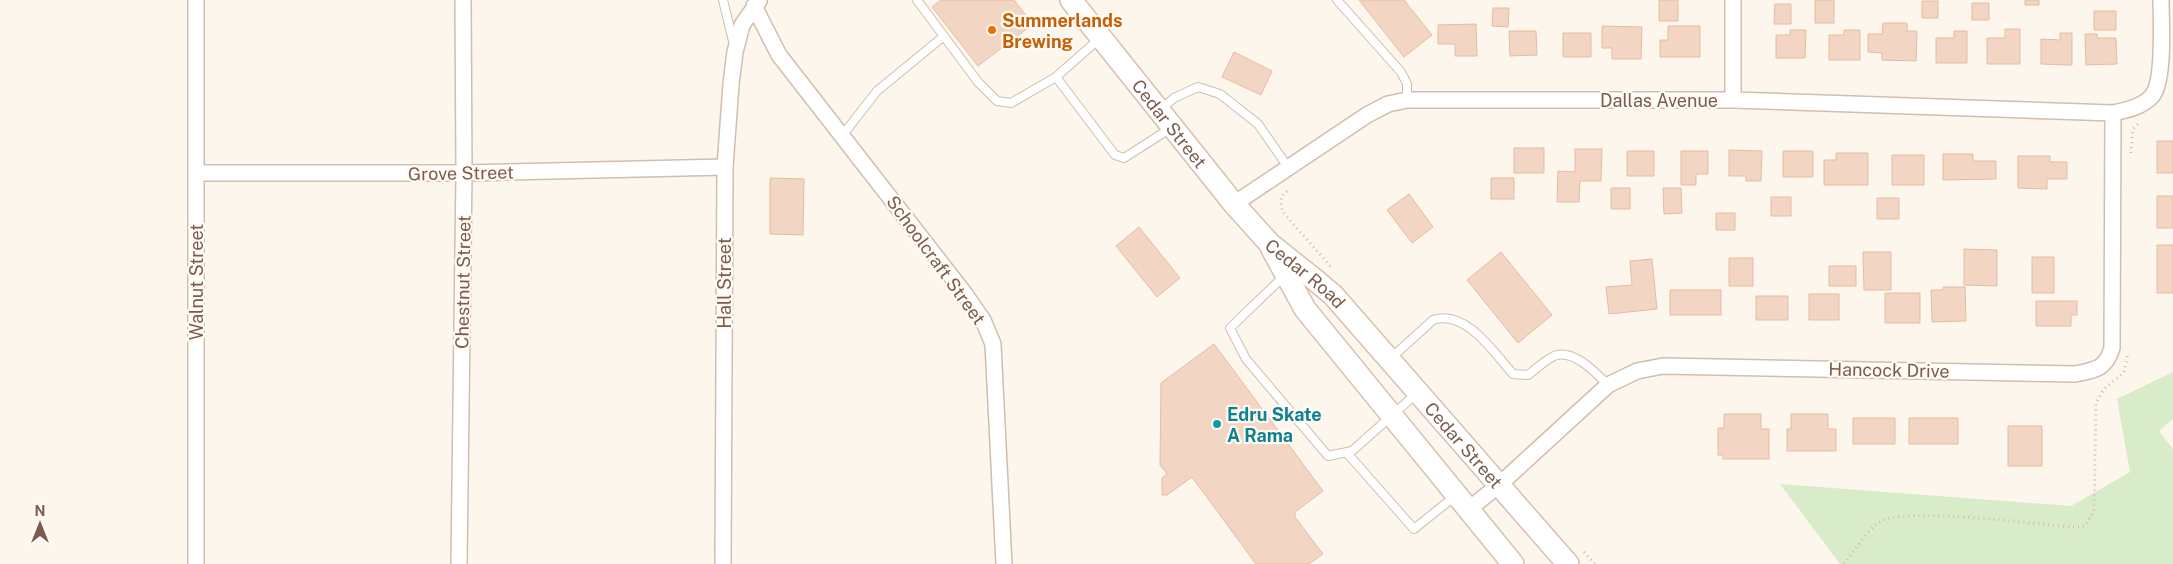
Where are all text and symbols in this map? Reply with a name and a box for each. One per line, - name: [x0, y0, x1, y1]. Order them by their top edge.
- place label: Summerlands Brewing: [1002, 10, 1122, 52]
- marker: Summerlands Brewing: [986, 24, 998, 36]
- street label: Cedar Street: [1128, 75, 1211, 172]
- street label: Dallas Avenue: [1600, 90, 1718, 111]
- street label: Grove Street: [408, 162, 514, 184]
- street label: Schoolcraft Street: [882, 192, 990, 328]
- street label: Chestnut Street: [451, 215, 475, 349]
- street label: Walnut Street: [186, 224, 207, 340]
- street label: Cedar Road: [1261, 234, 1350, 312]
- street label: Hall Street: [714, 237, 735, 329]
- street label: Hancock Drive: [1828, 358, 1950, 382]
- street label: Cedar Street: [1421, 398, 1507, 492]
- place label: Edru Skate A Rama: [1227, 404, 1322, 446]
- marker: Edru Skate A Rama: [1211, 418, 1223, 430]
- north arrow: [15, 499, 65, 549]
- text: N: [35, 503, 45, 519]

